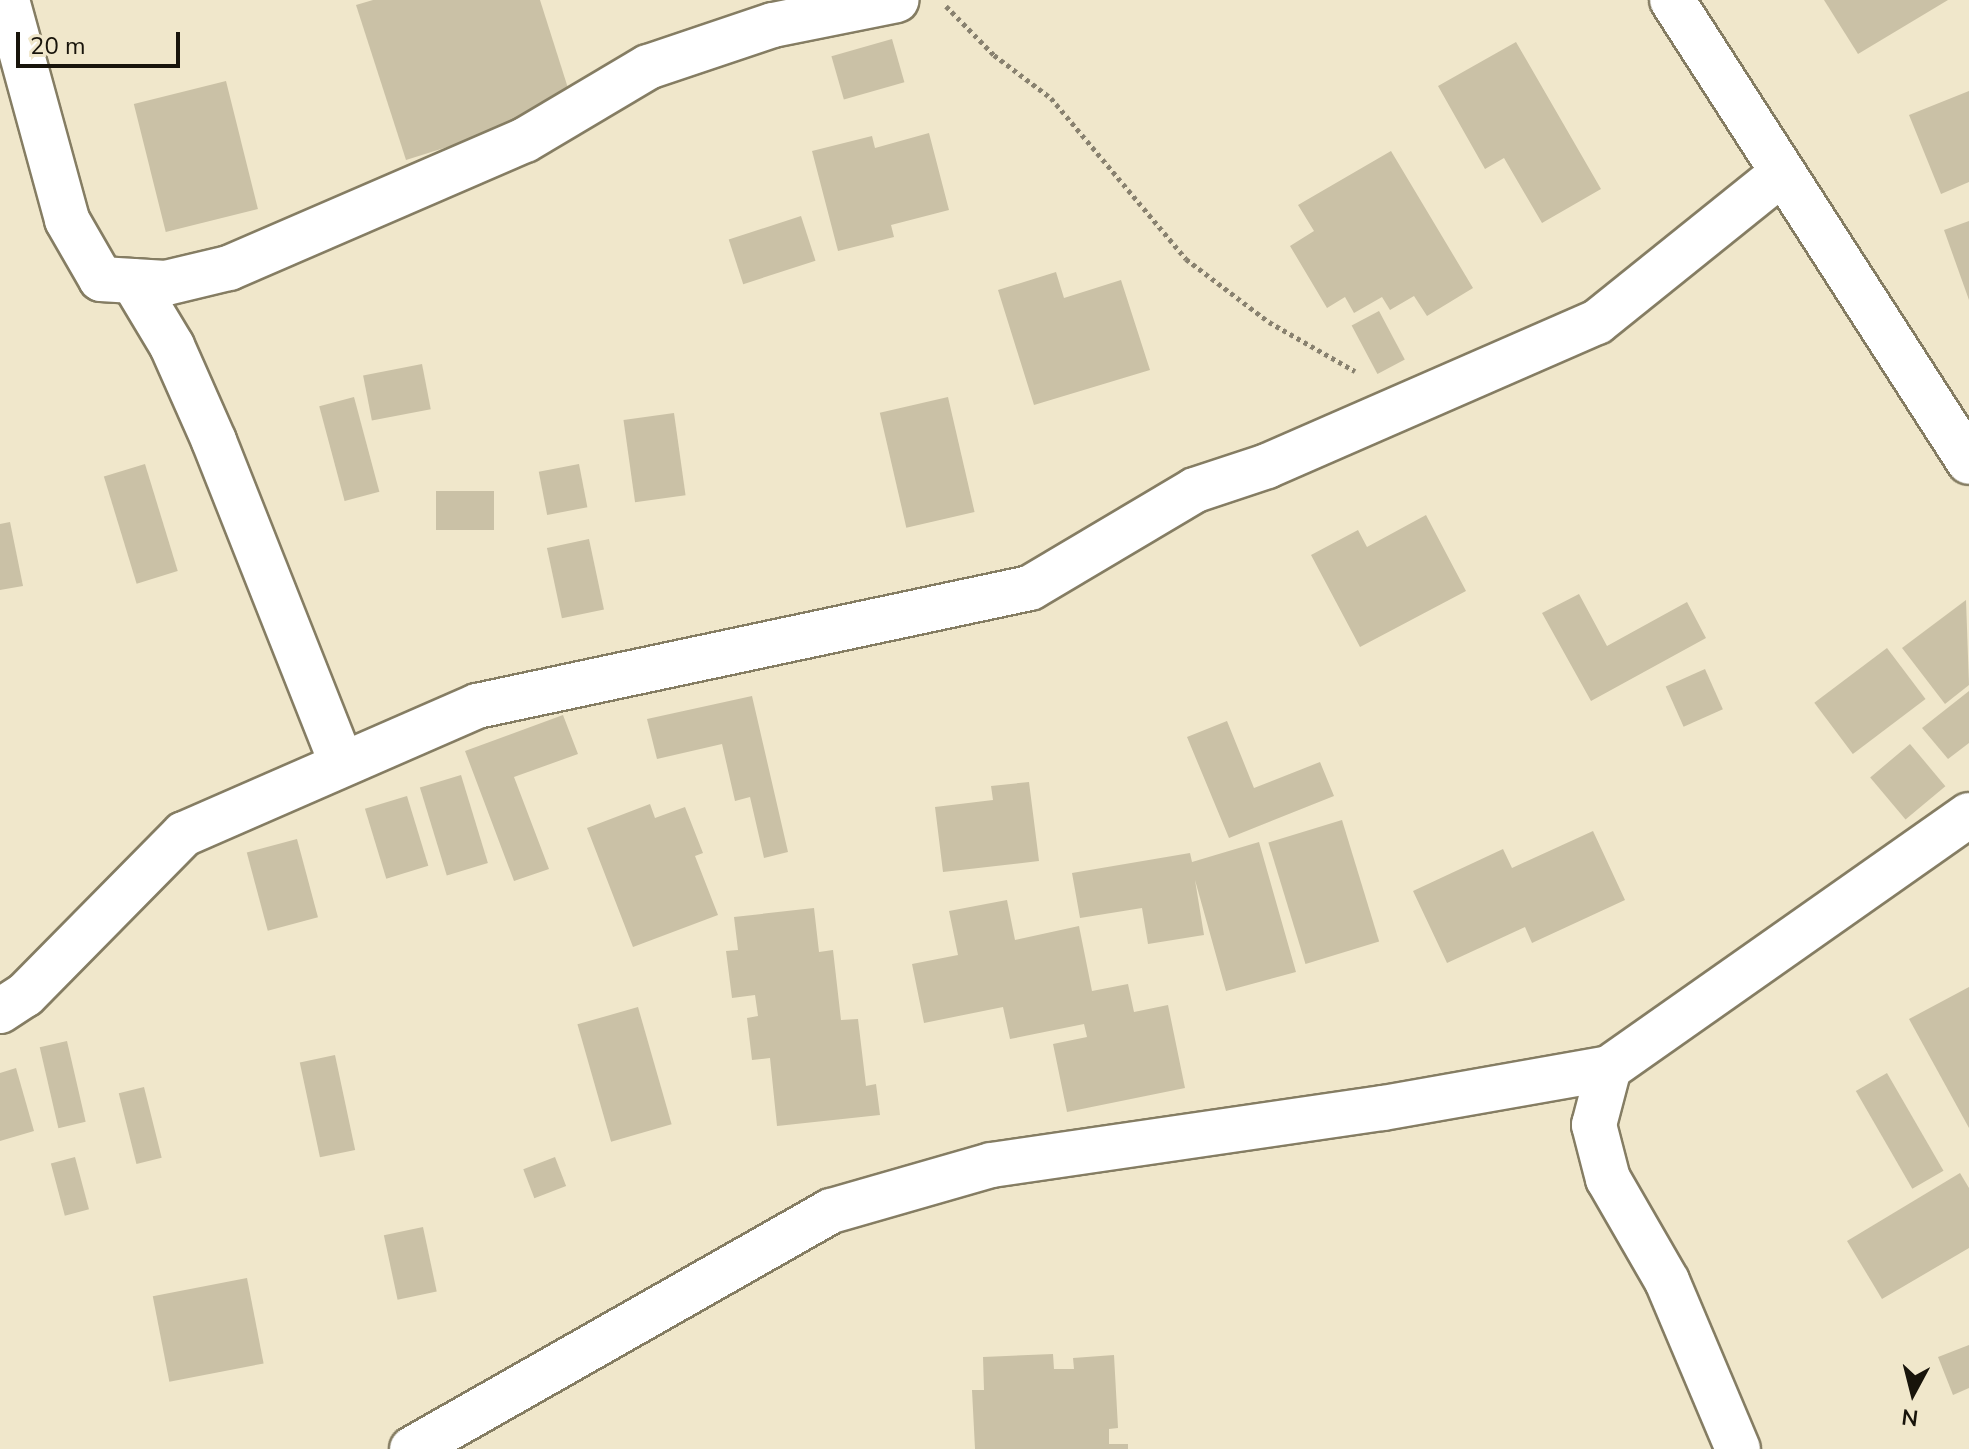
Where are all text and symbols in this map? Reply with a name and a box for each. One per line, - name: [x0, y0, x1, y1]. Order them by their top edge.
- scale bar: [20, 16, 184, 66]
- text: 20 m: [30, 30, 86, 62]
- north arrow: [1873, 1353, 1953, 1433]
- text: N: [1900, 1401, 1920, 1433]

